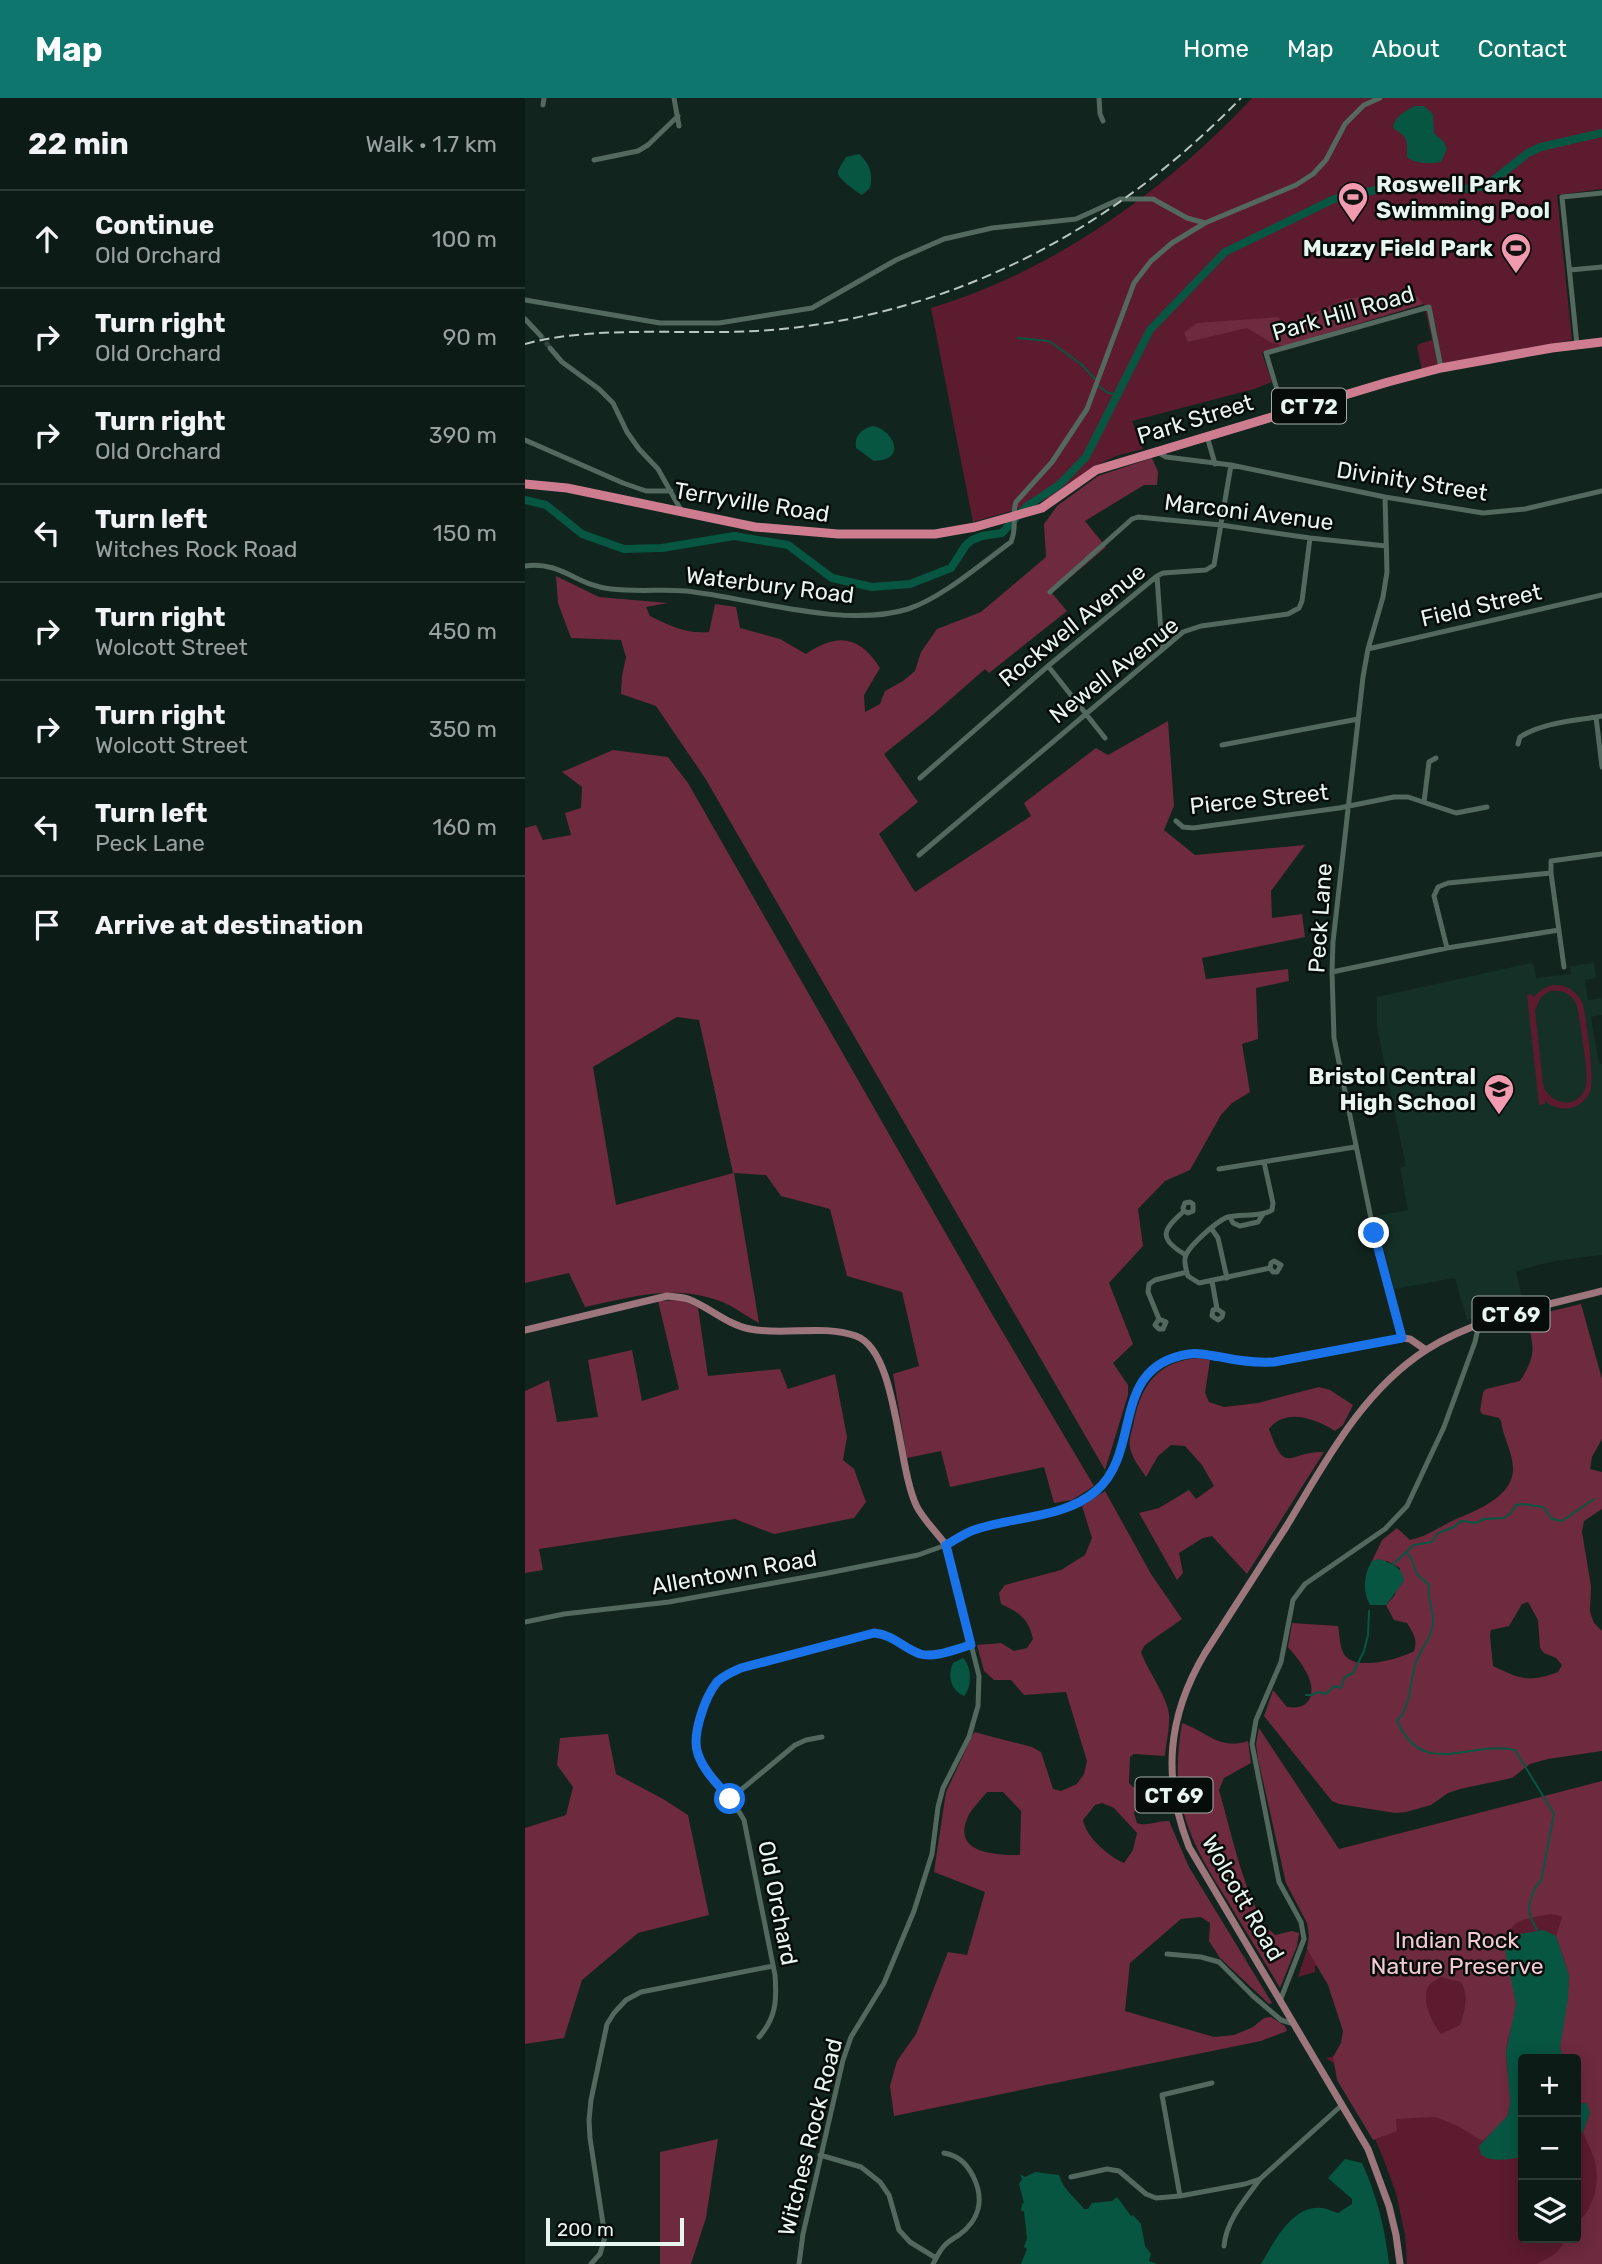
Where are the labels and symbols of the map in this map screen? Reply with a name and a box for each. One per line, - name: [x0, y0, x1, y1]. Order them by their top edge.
- place label: Roswell Park Swimming Pool: [1376, 170, 1550, 224]
- sports icon: Roswell Park Swimming Pool: [1336, 180, 1370, 224]
- sports icon: Muzzy Field Park: [1499, 231, 1533, 275]
- place label: Muzzy Field Park: [1303, 234, 1494, 262]
- street label: Park Hill Road: [1269, 279, 1417, 347]
- street label: Park Street: [1134, 388, 1256, 450]
- road number: CT 72: [1272, 388, 1346, 424]
- street label: Divinity Street: [1335, 455, 1489, 507]
- street label: Terryville Road: [672, 476, 832, 528]
- street label: Marconi Avenue: [1163, 488, 1335, 536]
- street label: Rockwell Avenue: [993, 557, 1151, 693]
- street label: Waterbury Road: [684, 561, 856, 609]
- street label: Field Street: [1418, 577, 1544, 633]
- street label: Newell Avenue: [1044, 611, 1184, 729]
- street label: Pierce Street: [1188, 778, 1330, 820]
- street label: Peck Lane: [1302, 862, 1338, 974]
- place label: Bristol Central High School: [1308, 1062, 1476, 1116]
- school or university icon: Bristol Central High School: [1482, 1072, 1516, 1116]
- route end: [1358, 1217, 1389, 1248]
- road number: CT 69: [1473, 1296, 1549, 1332]
- street label: Allentown Road: [649, 1544, 819, 1600]
- road number: CT 69: [1135, 1778, 1213, 1812]
- route start: [714, 1783, 745, 1814]
- street label: Wolcott Road: [1196, 1830, 1290, 1966]
- street label: Old Orchard: [752, 1838, 804, 1968]
- park label: Indian Rock Nature Preserve: [1370, 1926, 1544, 1980]
- street label: Witches Rock Road: [772, 2035, 848, 2239]
- scale bar: [546, 2215, 684, 2247]

